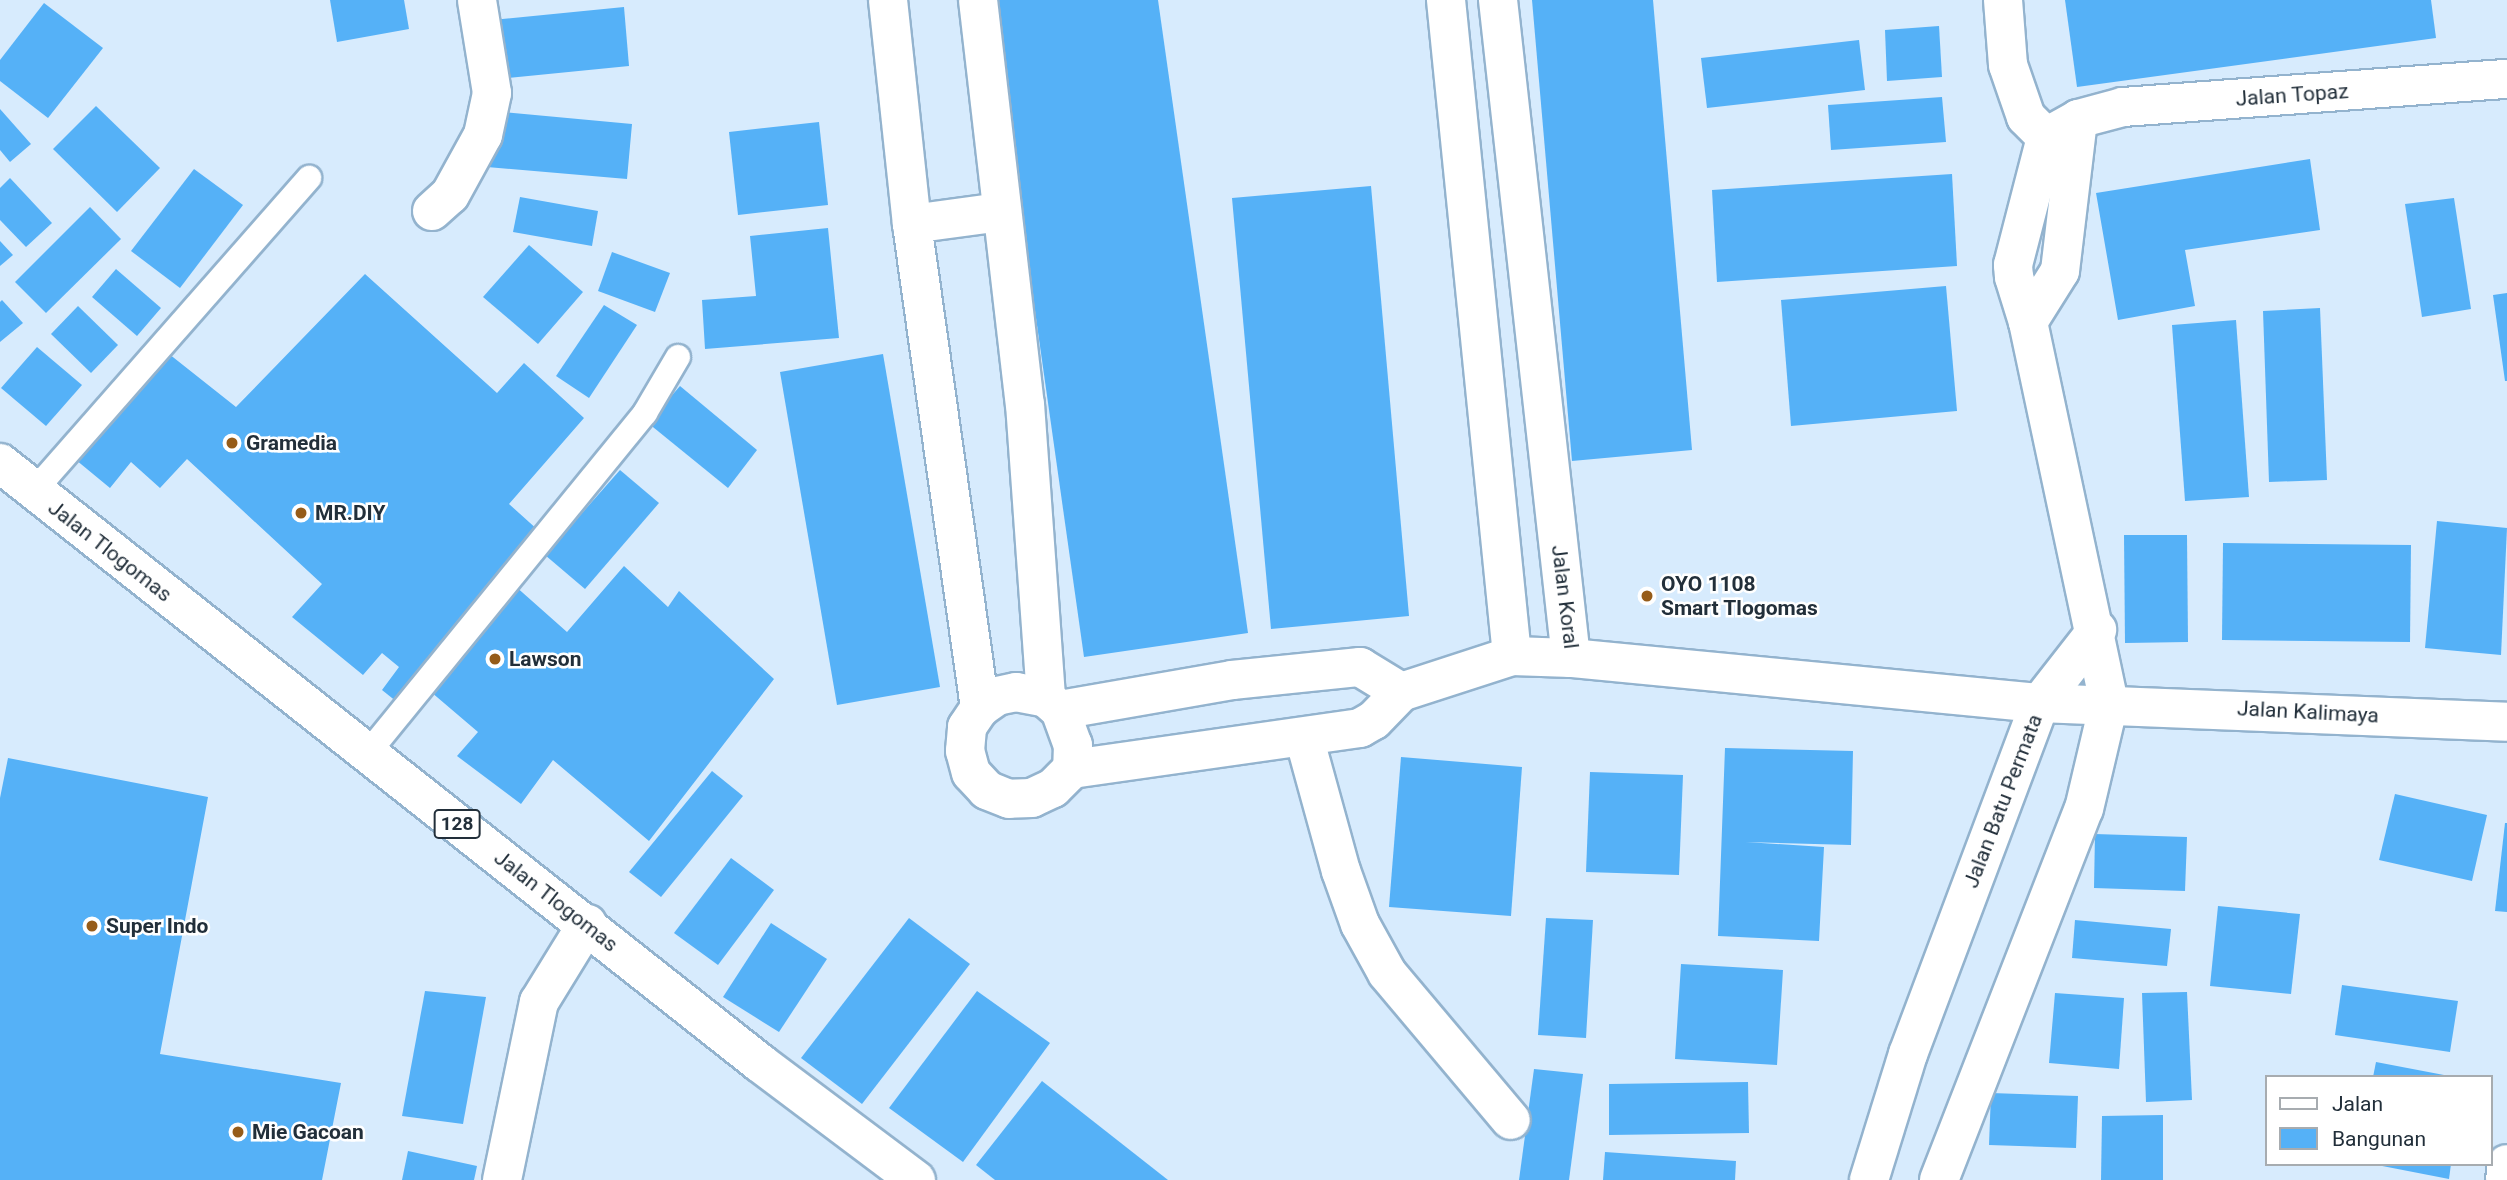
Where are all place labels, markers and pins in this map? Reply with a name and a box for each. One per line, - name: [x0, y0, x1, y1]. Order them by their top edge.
- place label: Gramedia: [246, 430, 337, 456]
- marker: Gramedia: [224, 435, 240, 451]
- place label: MR.DIY: [315, 500, 385, 526]
- marker: MR.DIY: [293, 505, 309, 521]
- place label: OYO 1108 Smart Tlogomas: [1661, 571, 1818, 621]
- marker: OYO 1108 Smart Tlogomas: [1639, 588, 1655, 604]
- place label: Lawson: [509, 646, 581, 672]
- marker: Lawson: [487, 651, 503, 667]
- place label: Super Indo: [106, 913, 208, 939]
- marker: Super Indo: [84, 918, 100, 934]
- place label: Mie Gacoan: [252, 1119, 364, 1145]
- marker: Mie Gacoan: [230, 1124, 246, 1140]

